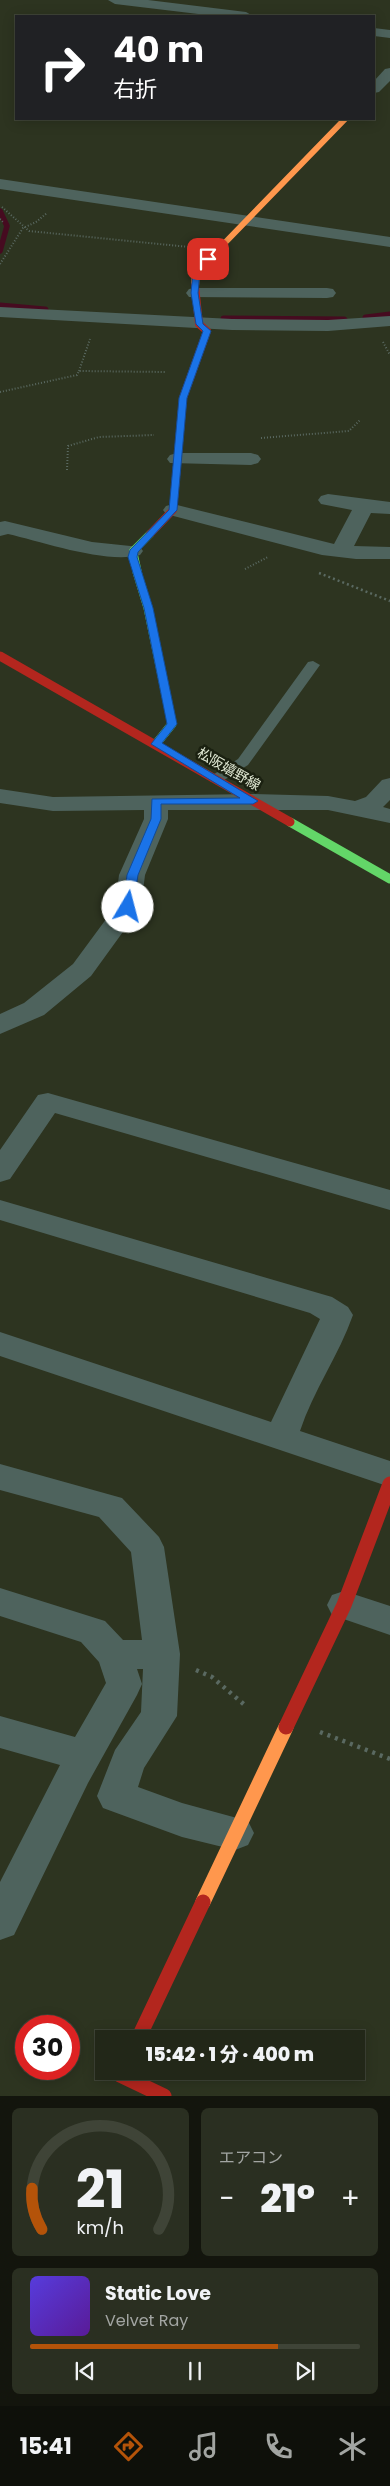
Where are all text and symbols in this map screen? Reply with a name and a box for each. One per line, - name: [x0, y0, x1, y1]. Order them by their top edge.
- text: 40 m: [113, 25, 204, 74]
- icon: right: [30, 35, 95, 100]
- text: 右折: [113, 74, 157, 105]
- pin: [187, 238, 229, 280]
- icon: arrive: [194, 245, 222, 273]
- street label: 松阪嬉野線: [194, 743, 264, 795]
- position arrow: [101, 880, 153, 932]
- speed limit sign: 30: [15, 2015, 80, 2080]
- text: 15:42 · 1 分 · 400 m: [146, 2041, 314, 2068]
- text: エアコン: [219, 2146, 283, 2169]
- text: 21: [76, 2153, 125, 2226]
- text: 21°: [260, 2172, 315, 2225]
- text: −: [219, 2179, 234, 2218]
- text: +: [341, 2179, 360, 2218]
- text: km/h: [77, 2215, 124, 2240]
- text: Static Love: [105, 2280, 211, 2307]
- text: Velvet Ray: [105, 2309, 188, 2332]
- icon: previous: [71, 2357, 99, 2385]
- icon: pause: [181, 2357, 209, 2385]
- icon: next: [291, 2357, 319, 2385]
- icon: directions: [111, 2429, 146, 2464]
- icon: music: [186, 2429, 221, 2464]
- icon: phone: [261, 2429, 296, 2464]
- icon: climate: [335, 2429, 370, 2464]
- text: 15:41: [20, 2431, 72, 2462]

